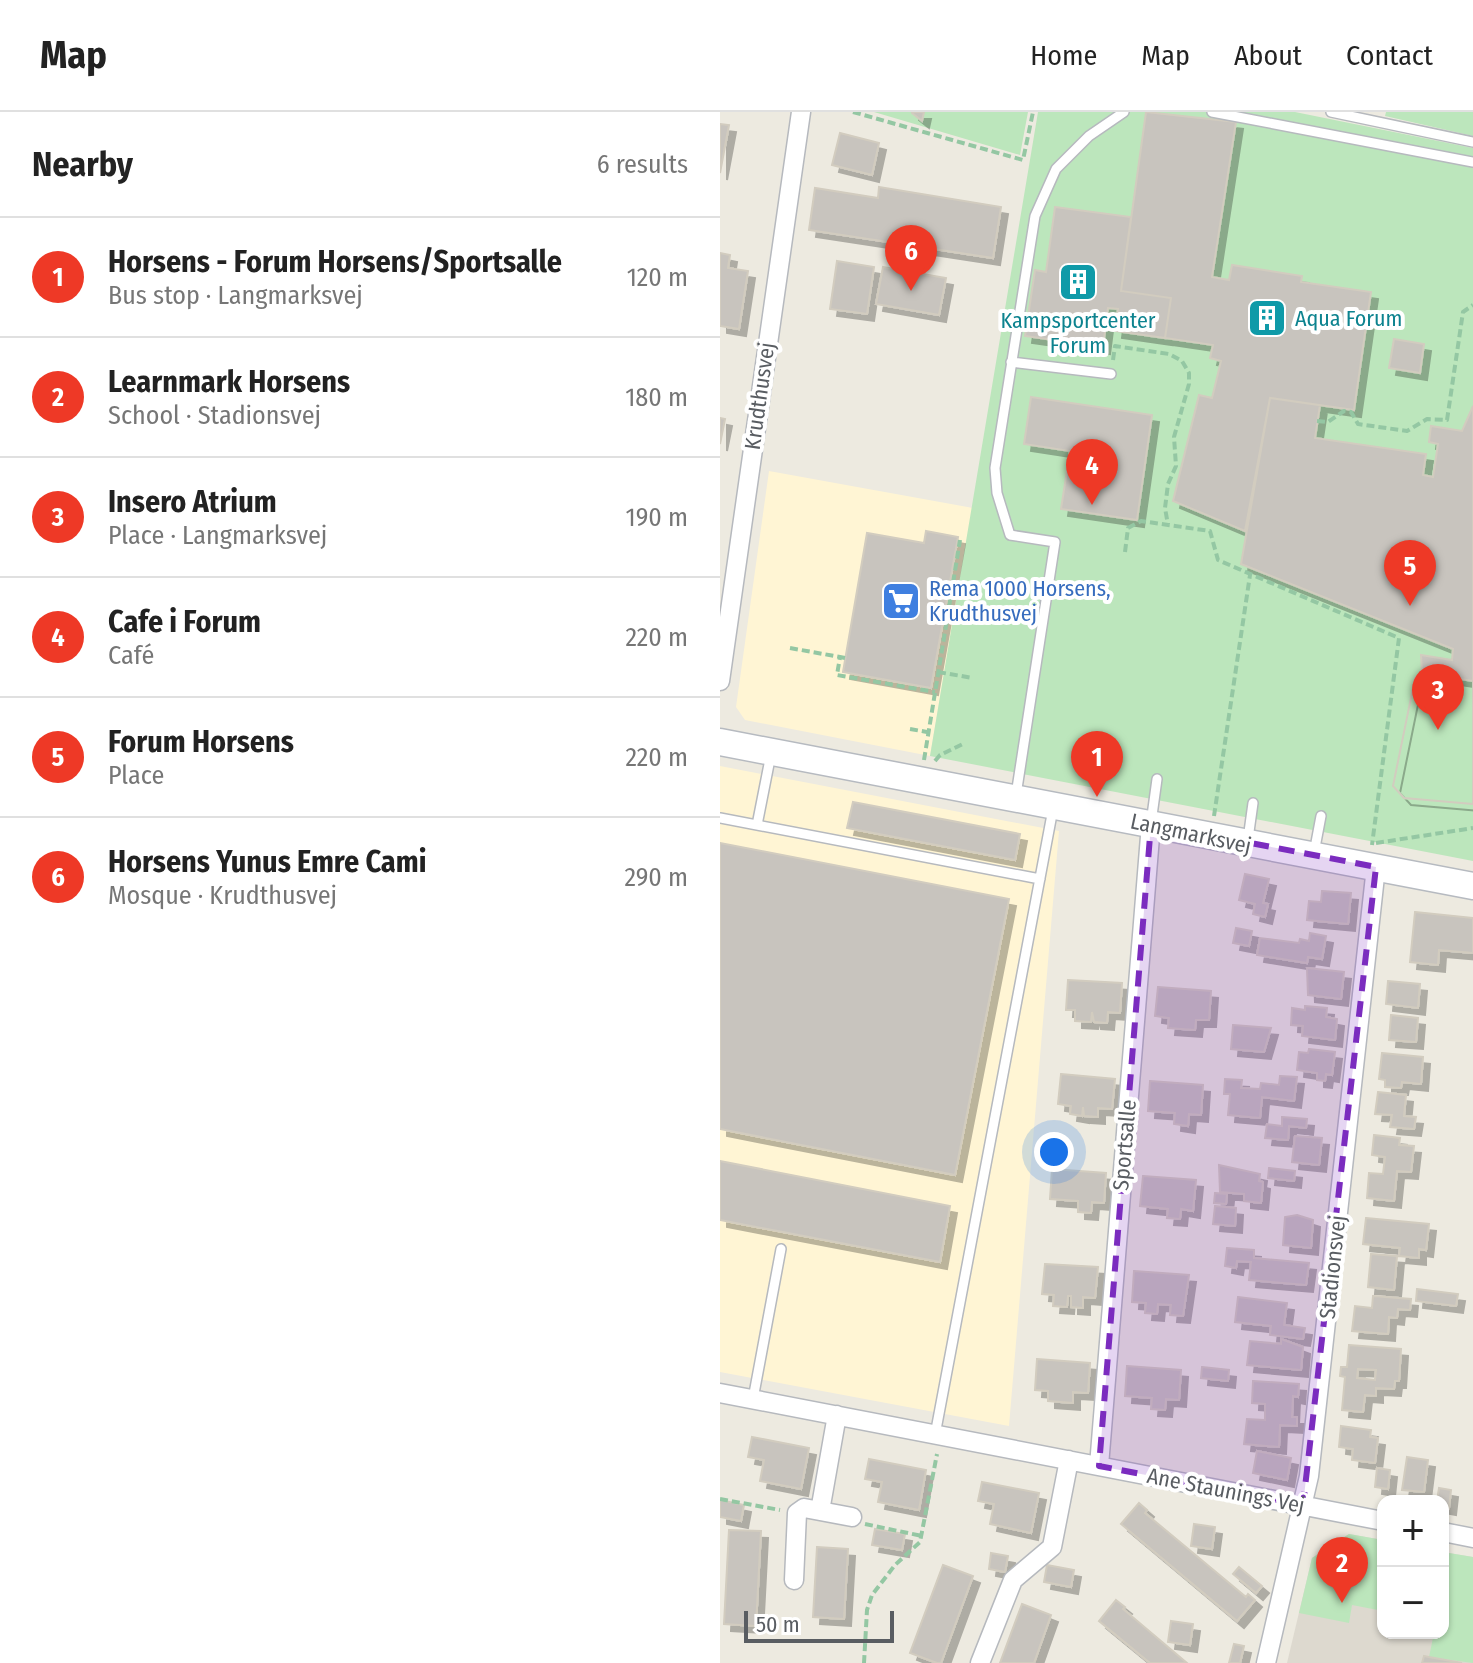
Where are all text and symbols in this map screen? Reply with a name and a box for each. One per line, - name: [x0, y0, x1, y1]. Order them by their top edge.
- text: Map: [40, 32, 107, 78]
- text: Home: [1030, 39, 1097, 72]
- text: Map: [1141, 39, 1190, 72]
- text: About: [1234, 39, 1302, 72]
- text: Contact: [1346, 39, 1433, 72]
- text: Nearby: [32, 144, 133, 185]
- text: 6 results: [597, 149, 688, 180]
- pin: 6: [885, 225, 937, 291]
- text: Horsens - Forum Horsens/Sportsalle: [108, 244, 562, 280]
- building icon: Kampsportcenter Forum: [1057, 261, 1099, 303]
- text: 1: [53, 262, 64, 293]
- text: 120 m: [627, 262, 688, 293]
- text: Bus stop · Langmarksvej: [108, 280, 363, 311]
- building icon: Aqua Forum: [1246, 297, 1288, 339]
- place label: Aqua Forum: [1295, 305, 1402, 332]
- place label: Kampsportcenter Forum: [1001, 307, 1156, 359]
- street label: Krudthusvej: [739, 341, 780, 451]
- text: Learnmark Horsens: [108, 364, 350, 400]
- text: 2: [52, 382, 64, 413]
- text: 180 m: [625, 382, 688, 413]
- text: School · Stadionsvej: [108, 400, 321, 431]
- pin: 4: [1066, 439, 1118, 505]
- text: Insero Atrium: [108, 484, 277, 520]
- text: 3: [52, 502, 64, 533]
- text: 190 m: [626, 502, 688, 533]
- text: Place · Langmarksvej: [108, 520, 327, 551]
- pin: 5: [1384, 540, 1436, 606]
- place label: Rema 1000 Horsens, Krudthusvej: [929, 575, 1111, 627]
- supermarket icon: Rema 1000 Horsens, Krudthusvej: [880, 580, 922, 622]
- text: Cafe i Forum: [108, 604, 261, 640]
- text: 4: [51, 622, 65, 653]
- text: 220 m: [625, 622, 688, 653]
- text: Café: [108, 640, 154, 671]
- pin: 3: [1412, 664, 1464, 730]
- text: Forum Horsens: [108, 724, 294, 760]
- pin: 1: [1071, 731, 1123, 797]
- text: 5: [52, 742, 64, 773]
- text: 220 m: [625, 742, 688, 773]
- text: Place: [108, 760, 164, 791]
- street label: Langmarksvej: [1128, 807, 1254, 859]
- text: Horsens Yunus Emre Cami: [108, 844, 426, 880]
- text: 6: [51, 862, 65, 893]
- text: 290 m: [624, 862, 688, 893]
- text: Mosque · Krudthusvej: [108, 880, 337, 911]
- street label: Sportsalle: [1107, 1098, 1142, 1192]
- your location: [1034, 1132, 1074, 1172]
- street label: Stadionsvej: [1314, 1214, 1351, 1320]
- street label: Ane Staunings Vej: [1145, 1462, 1307, 1519]
- map controls: [1377, 1495, 1449, 1639]
- button: +: [1377, 1495, 1449, 1567]
- pin: 2: [1316, 1537, 1368, 1603]
- button: −: [1377, 1567, 1449, 1639]
- scale bar: [744, 1607, 894, 1643]
- text: 50 m: [756, 1611, 800, 1638]

